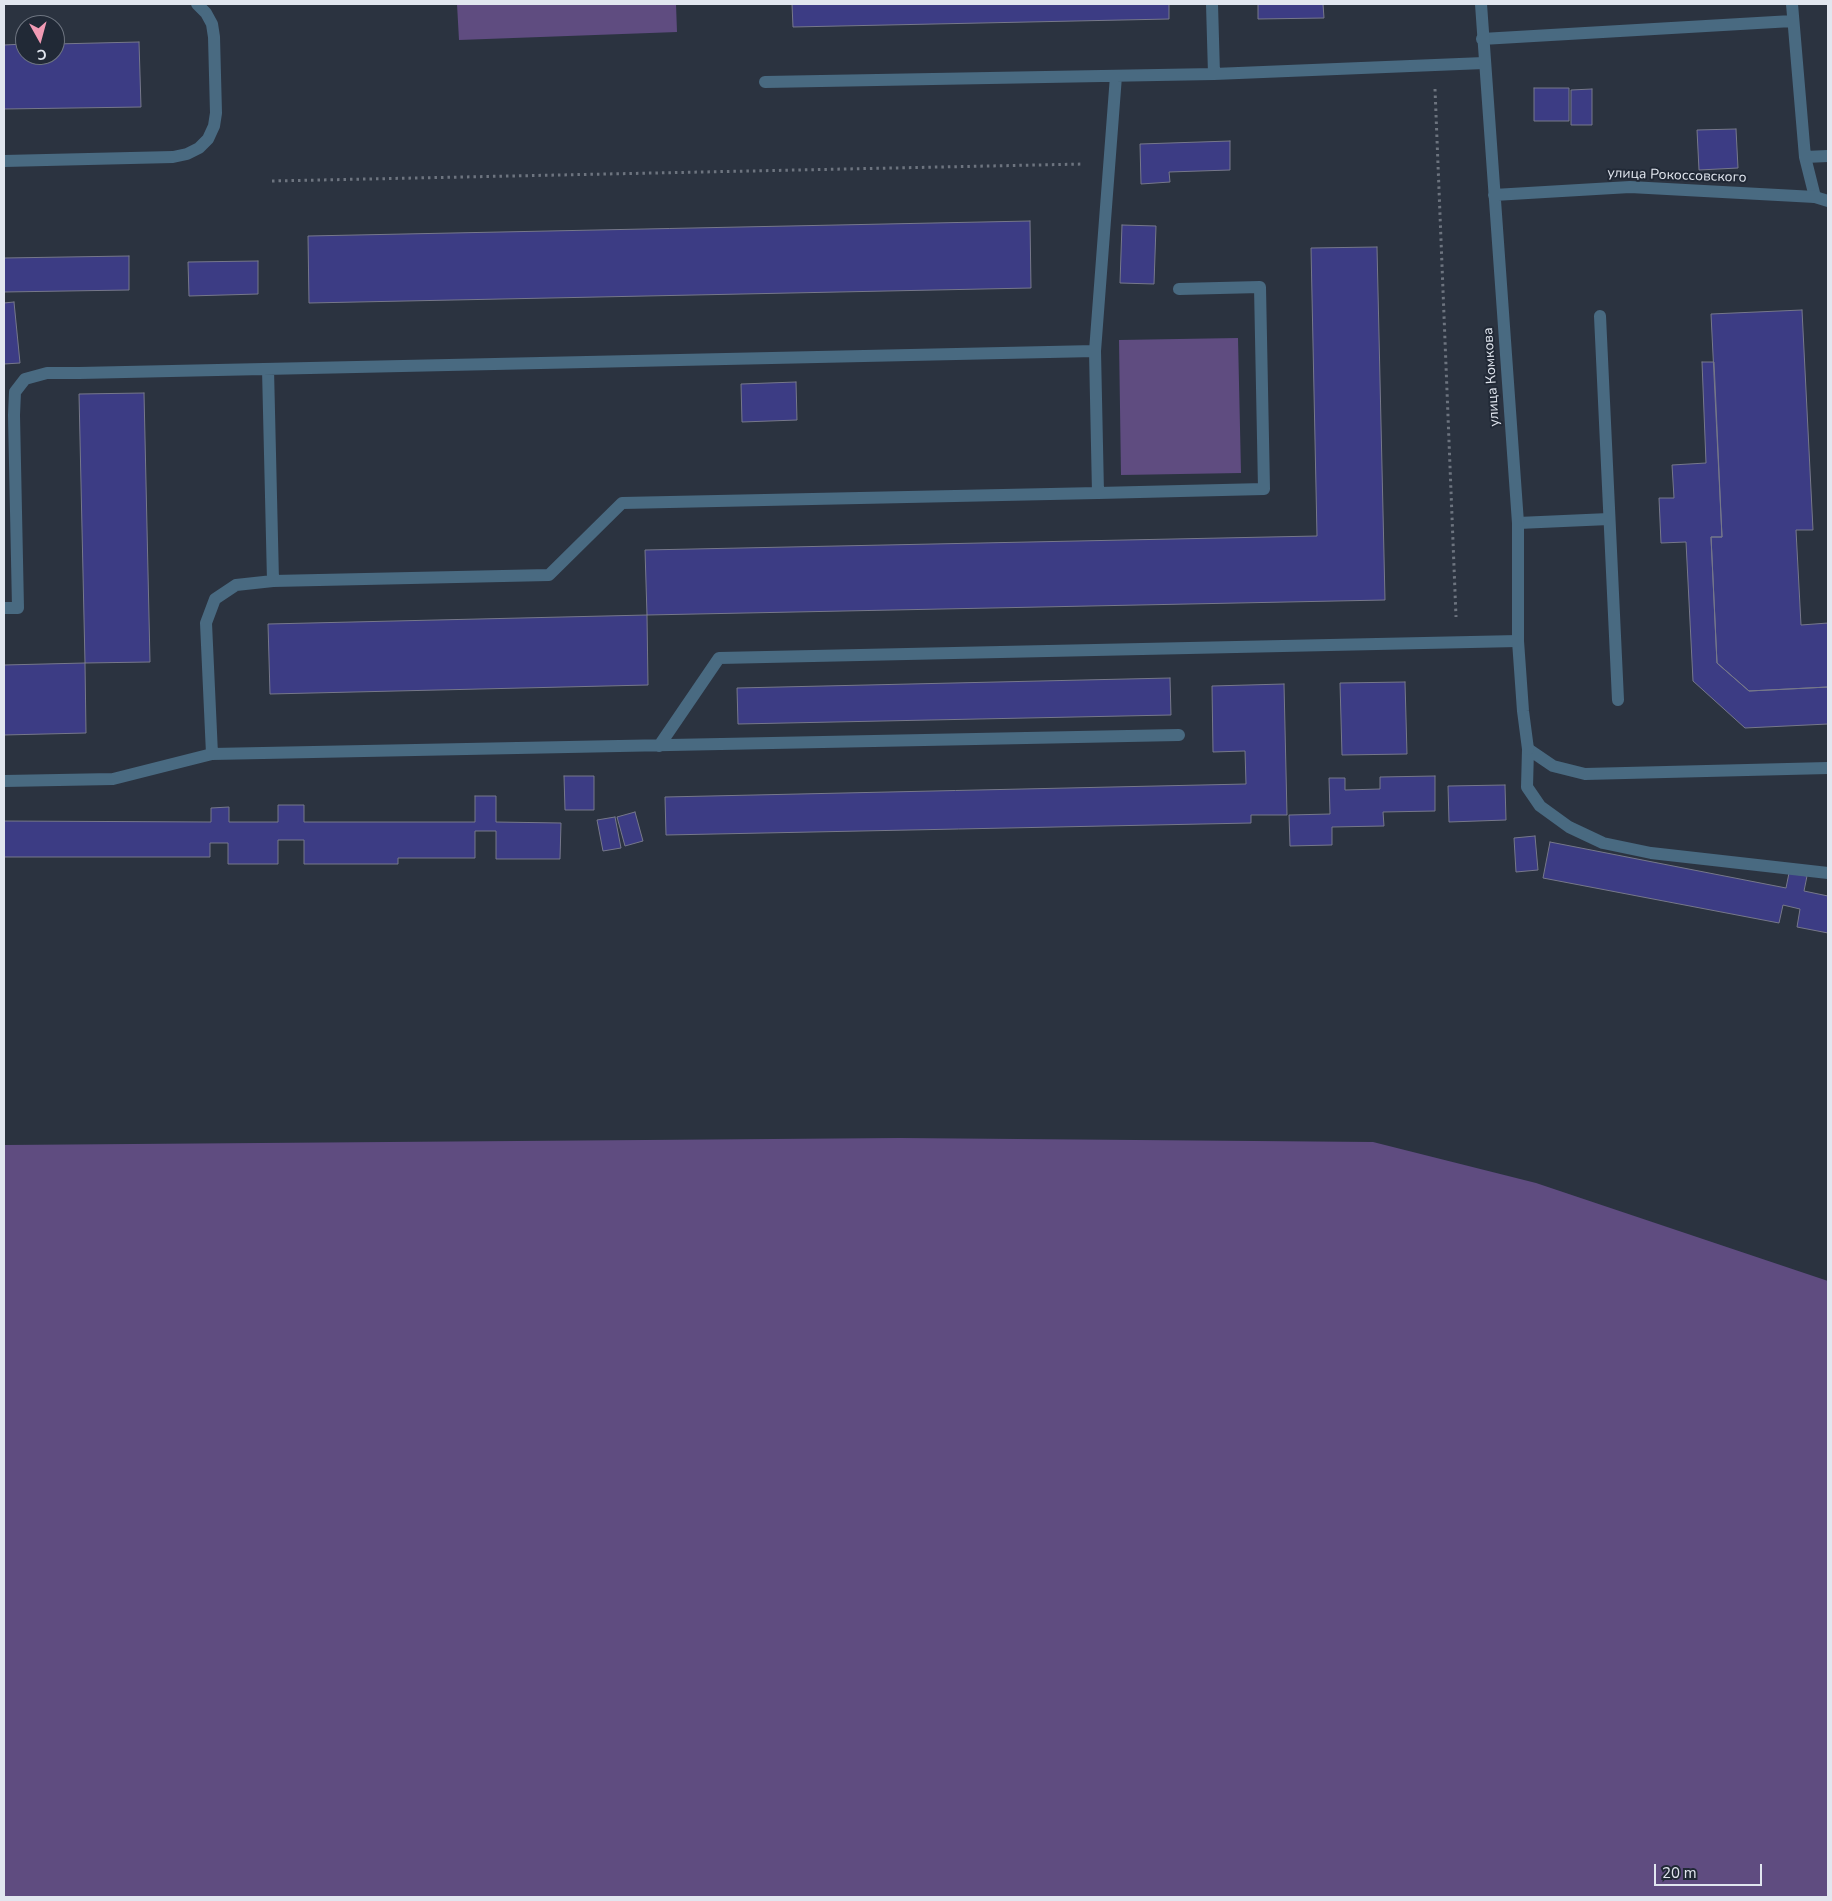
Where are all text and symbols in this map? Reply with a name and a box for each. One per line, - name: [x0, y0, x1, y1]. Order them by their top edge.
- north arrow: [15, 15, 65, 65]
- text: С: [36, 44, 48, 64]
- street label: улица Рокоссовского: [1607, 165, 1747, 187]
- street label: улица Комкова: [1480, 327, 1504, 427]
- scale bar: [1657, 1854, 1764, 1886]
- text: 20 m: [1662, 1863, 1697, 1883]

